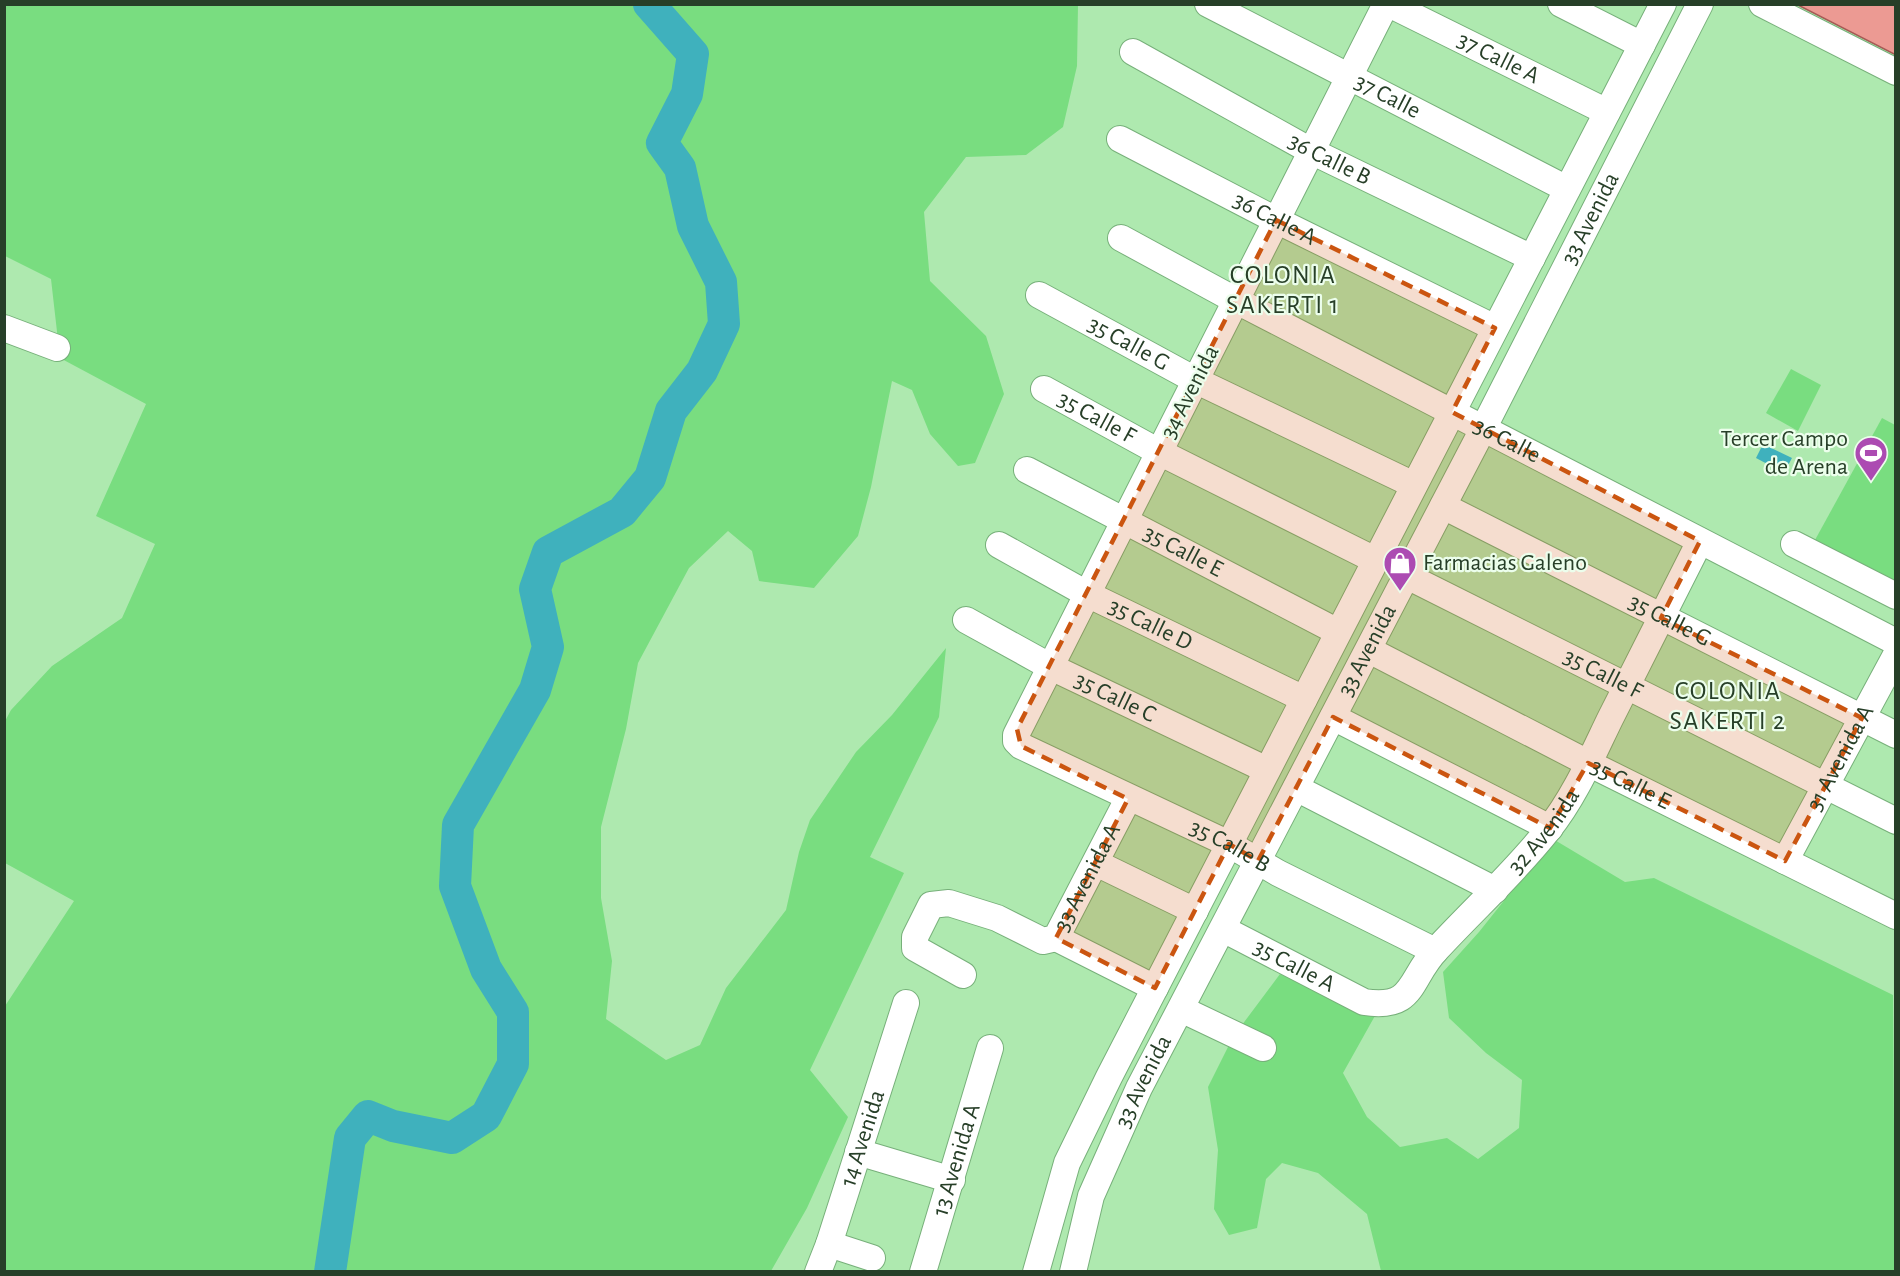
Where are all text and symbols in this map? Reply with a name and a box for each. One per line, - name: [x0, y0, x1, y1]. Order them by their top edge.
- street label: 37 Calle A: [1453, 28, 1543, 89]
- street label: 37 Calle: [1351, 70, 1424, 123]
- street label: 36 Calle B: [1284, 129, 1374, 190]
- street label: 33 Avenida: [1557, 169, 1624, 268]
- street label: 36 Calle A: [1229, 188, 1320, 250]
- district label: COLONIA SAKERTI 1: [1226, 262, 1340, 318]
- street label: 35 Calle G: [1084, 312, 1173, 376]
- street label: 34 Avenida: [1156, 341, 1224, 443]
- street label: 35 Calle F: [1054, 387, 1140, 449]
- street label: 36 Calle: [1470, 414, 1544, 468]
- place label: Tercer Campo de Arena: [1720, 427, 1848, 479]
- sports icon: Tercer Campo de Arena: [1853, 435, 1889, 482]
- street label: 35 Calle E: [1139, 521, 1227, 582]
- shop icon: Farmacias Galeno: [1382, 545, 1418, 592]
- place label: Farmacias Galeno: [1423, 551, 1587, 575]
- street label: 35 Calle G: [1625, 590, 1715, 651]
- street label: 35 Calle D: [1105, 594, 1196, 655]
- street label: 33 Avenida: [1334, 601, 1401, 700]
- street label: 35 Calle F: [1560, 644, 1647, 704]
- street label: 35 Calle C: [1071, 668, 1159, 727]
- district label: COLONIA SAKERTI 2: [1670, 678, 1786, 734]
- street label: 31 Avenida A: [1802, 701, 1879, 815]
- street label: 35 Calle E: [1587, 754, 1675, 814]
- street label: 32 Avenida: [1504, 785, 1584, 879]
- street label: 35 Calle B: [1186, 815, 1274, 877]
- street label: 33 Avenida A: [1050, 820, 1125, 935]
- street label: 35 Calle A: [1249, 935, 1339, 997]
- street label: 33 Avenida: [1111, 1031, 1176, 1131]
- street label: 14 Avenida: [836, 1087, 889, 1190]
- street label: 13 Avenida A: [928, 1101, 985, 1219]

